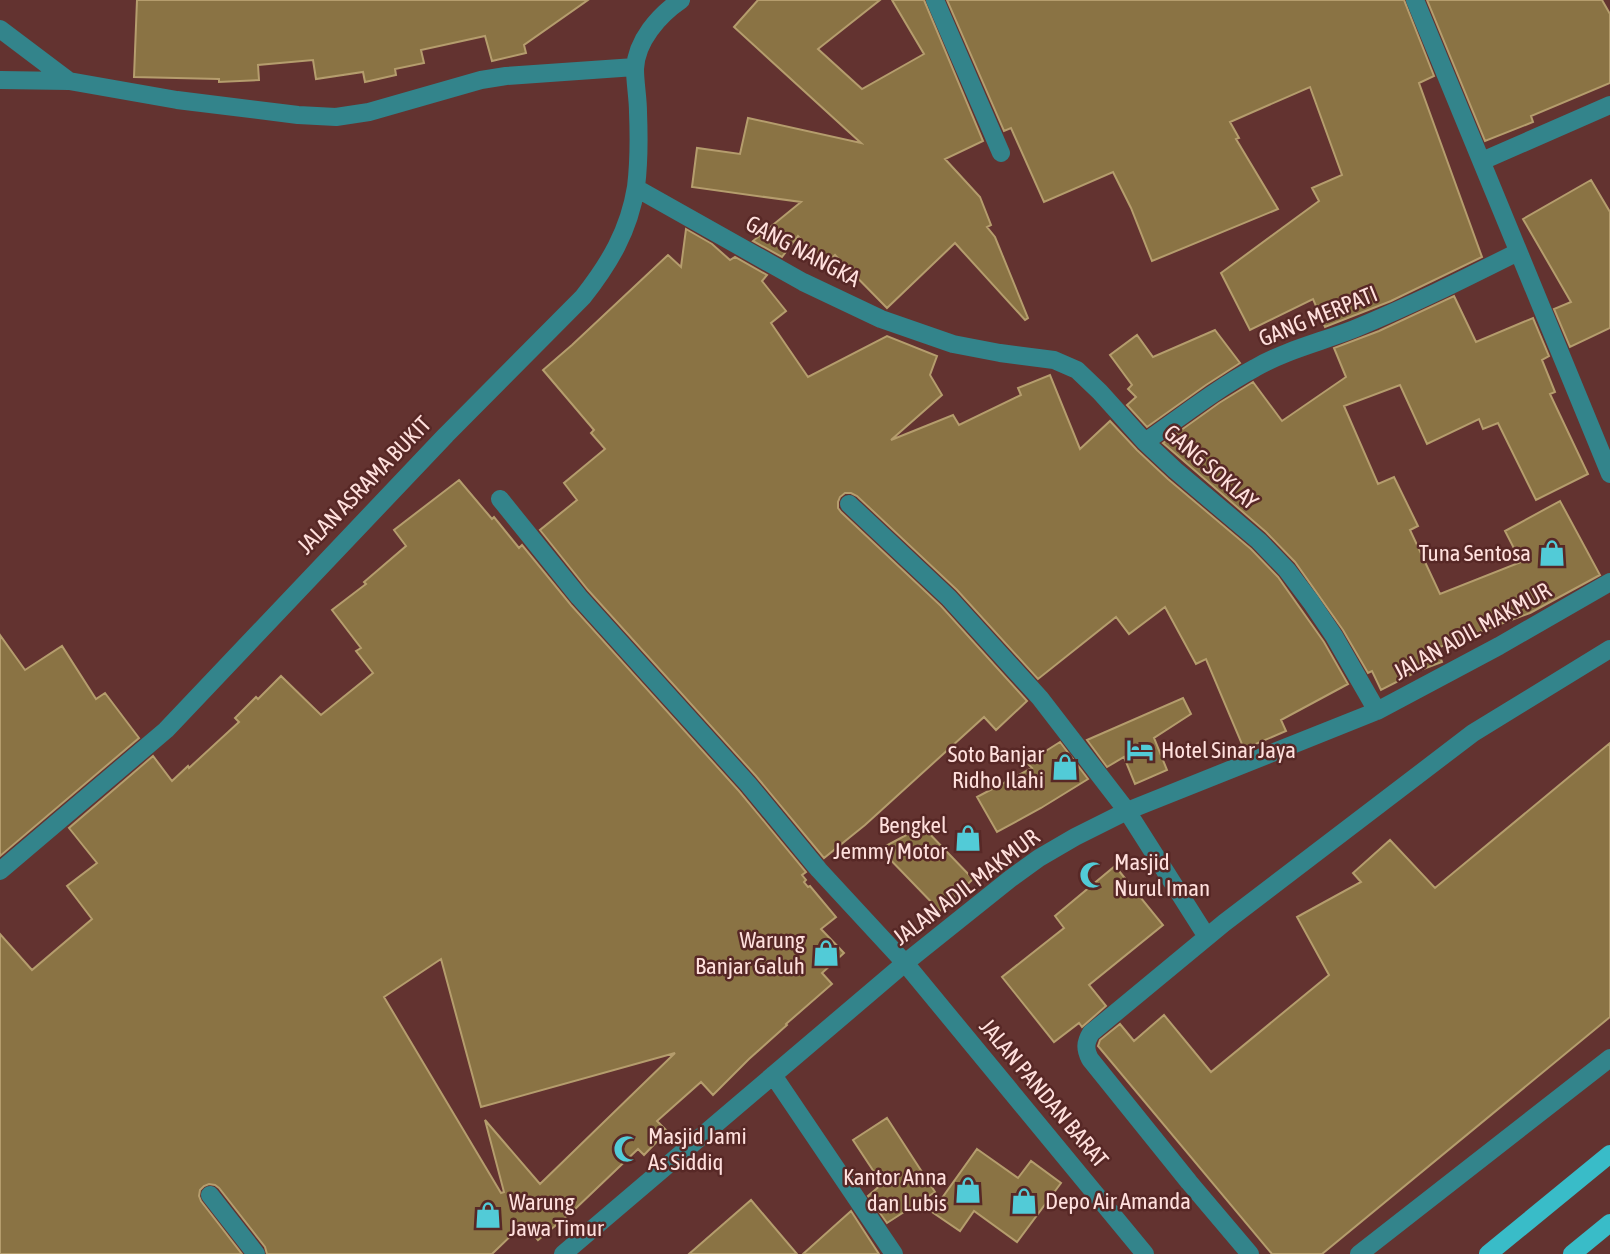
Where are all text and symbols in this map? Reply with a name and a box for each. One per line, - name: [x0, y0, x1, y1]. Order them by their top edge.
- street label: GANG NANGKA: [741, 210, 865, 292]
- street label: GANG MERPATI: [1255, 280, 1381, 352]
- street label: JALAN ASRAMA BUKIT: [292, 411, 436, 559]
- street label: GANG SOKLAY: [1159, 419, 1264, 515]
- shop icon: Tuna Sentosa: [1537, 538, 1567, 568]
- place label: Tuna Sentosa: [1419, 540, 1531, 566]
- street label: JALAN ADIL MAKMUR: [1389, 577, 1556, 685]
- hotel icon: Hotel Sinar Jaya: [1125, 735, 1155, 765]
- place label: Hotel Sinar Jaya: [1161, 737, 1296, 763]
- place label: Soto Banjar Ridho Ilahi: [948, 741, 1045, 793]
- shop icon: Soto Banjar Ridho Ilahi: [1050, 752, 1080, 782]
- place label: Bengkel Jemmy Motor: [833, 812, 948, 864]
- street label: JALAN ADIL MAKMUR: [888, 823, 1045, 950]
- shop icon: Bengkel Jemmy Motor: [953, 823, 983, 853]
- place label: Masjid Nurul Iman: [1114, 849, 1210, 901]
- mosque icon: Masjid Nurul Iman: [1078, 860, 1108, 890]
- place label: Warung Banjar Galuh: [695, 927, 805, 979]
- shop icon: Warung Banjar Galuh: [811, 938, 841, 968]
- street label: JALAN PANDAN BARAT: [974, 1014, 1114, 1172]
- place label: Masjid Jami As Siddiq: [648, 1123, 747, 1175]
- mosque icon: Masjid Jami As Siddiq: [612, 1134, 642, 1164]
- place label: Kantor Anna dan Lubis: [843, 1164, 947, 1216]
- shop icon: Kantor Anna dan Lubis: [953, 1175, 983, 1205]
- shop icon: Depo Air Amanda: [1009, 1186, 1039, 1216]
- place label: Depo Air Amanda: [1045, 1188, 1191, 1214]
- place label: Warung Jawa Timur: [509, 1189, 605, 1241]
- shop icon: Warung Jawa Timur: [473, 1200, 503, 1230]

